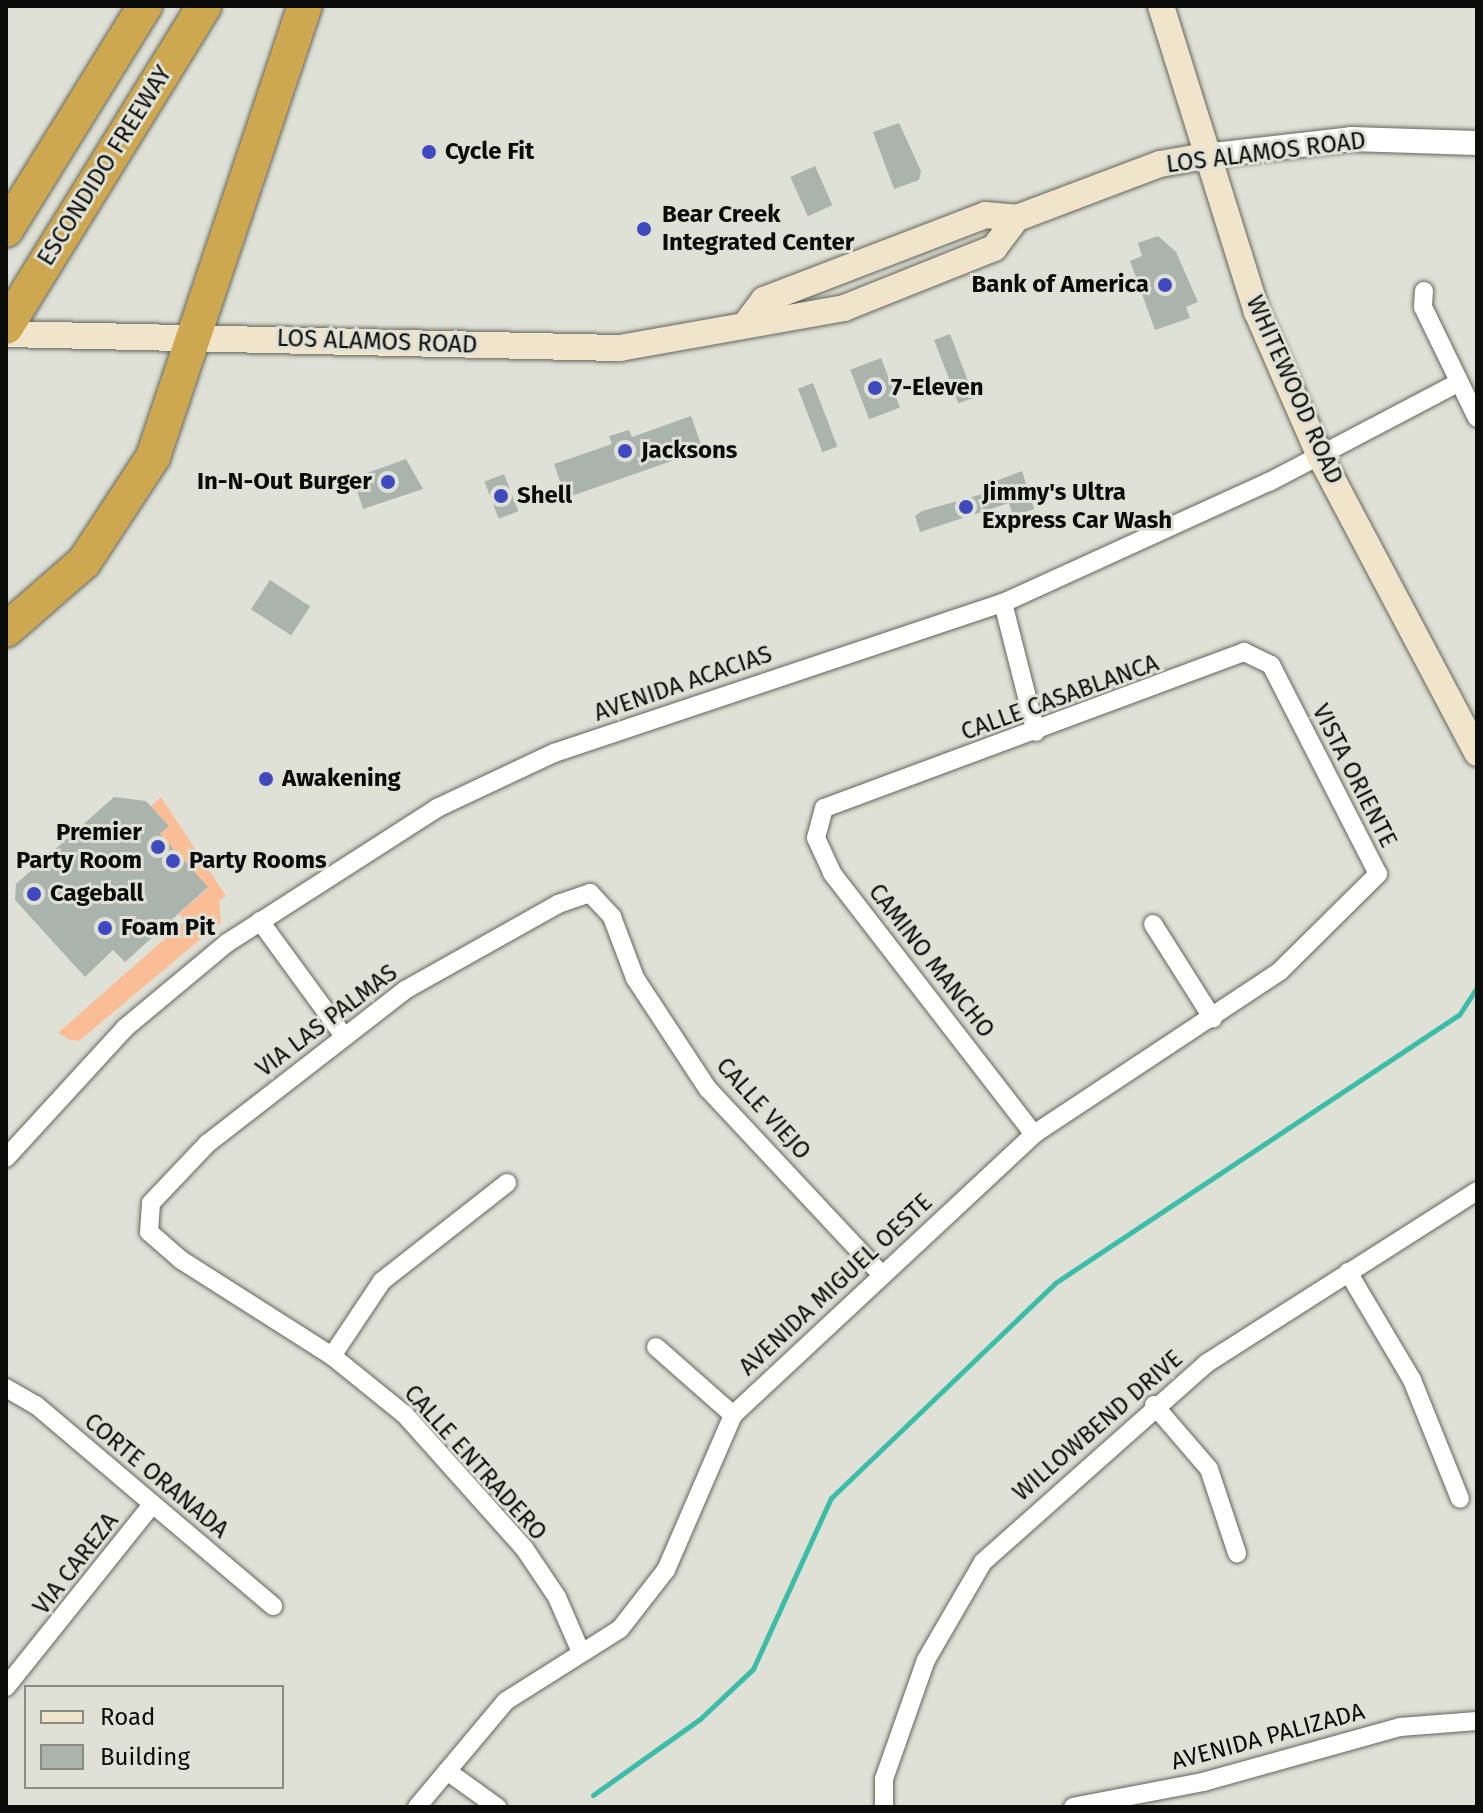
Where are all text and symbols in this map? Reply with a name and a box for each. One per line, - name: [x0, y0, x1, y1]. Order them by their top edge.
- street label: ESCONDIDO FREEWAY: [32, 61, 178, 271]
- street label: LOS ALAMOS ROAD: [1165, 126, 1367, 180]
- place label: Cycle Fit: [445, 138, 534, 166]
- marker: Cycle Fit: [420, 143, 438, 161]
- place label: Bear Creek Integrated Center: [662, 201, 854, 257]
- marker: Bear Creek Integrated Center: [633, 218, 655, 240]
- place label: Bank of America: [972, 271, 1149, 299]
- marker: Bank of America: [1156, 276, 1174, 294]
- street label: WHITEWOOD ROAD: [1240, 291, 1348, 489]
- street label: LOS ALAMOS ROAD: [276, 324, 478, 360]
- place label: 7-Eleven: [891, 374, 984, 402]
- marker: 7-Eleven: [866, 379, 884, 397]
- place label: Jacksons: [641, 437, 737, 465]
- marker: Jacksons: [616, 442, 634, 460]
- place label: In-N-Out Burger: [197, 468, 372, 496]
- marker: In-N-Out Burger: [379, 473, 397, 491]
- place label: Jimmy's Ultra Express Car Wash: [982, 479, 1172, 535]
- place label: Shell: [517, 482, 572, 510]
- marker: Shell: [492, 487, 510, 505]
- marker: Jimmy's Ultra Express Car Wash: [957, 498, 975, 516]
- street label: AVENIDA ACACIAS: [590, 640, 776, 728]
- street label: CALLE CASABLANCA: [957, 649, 1163, 747]
- street label: VISTA ORIENTE: [1306, 700, 1402, 852]
- place label: Awakening: [282, 765, 401, 793]
- marker: Awakening: [257, 770, 275, 788]
- place label: Premier Party Room: [16, 819, 142, 875]
- marker: Premier Party Room: [149, 838, 167, 856]
- place label: Party Rooms: [189, 847, 327, 875]
- marker: Party Rooms: [164, 852, 182, 870]
- street label: CAMINO MANCHO: [862, 878, 1000, 1044]
- place label: Cageball: [50, 880, 144, 908]
- marker: Cageball: [25, 885, 43, 903]
- place label: Foam Pit: [121, 914, 215, 942]
- marker: Foam Pit: [96, 919, 114, 937]
- street label: VIA LAS PALMAS: [251, 959, 403, 1083]
- street label: CALLE VIEJO: [710, 1052, 816, 1166]
- street label: AVENIDA MIGUEL OESTE: [734, 1188, 938, 1382]
- street label: WILLOWBEND DRIVE: [1007, 1345, 1189, 1507]
- street label: CALLE ENTRADERO: [398, 1379, 552, 1547]
- street label: CORTE ORANADA: [78, 1407, 234, 1545]
- street label: VIA CAREZA: [27, 1507, 125, 1621]
- legend: [24, 1685, 284, 1789]
- street label: AVENIDA PALIZADA: [1168, 1697, 1368, 1777]
- text: Road: [100, 1703, 155, 1731]
- text: Building: [100, 1743, 190, 1771]

